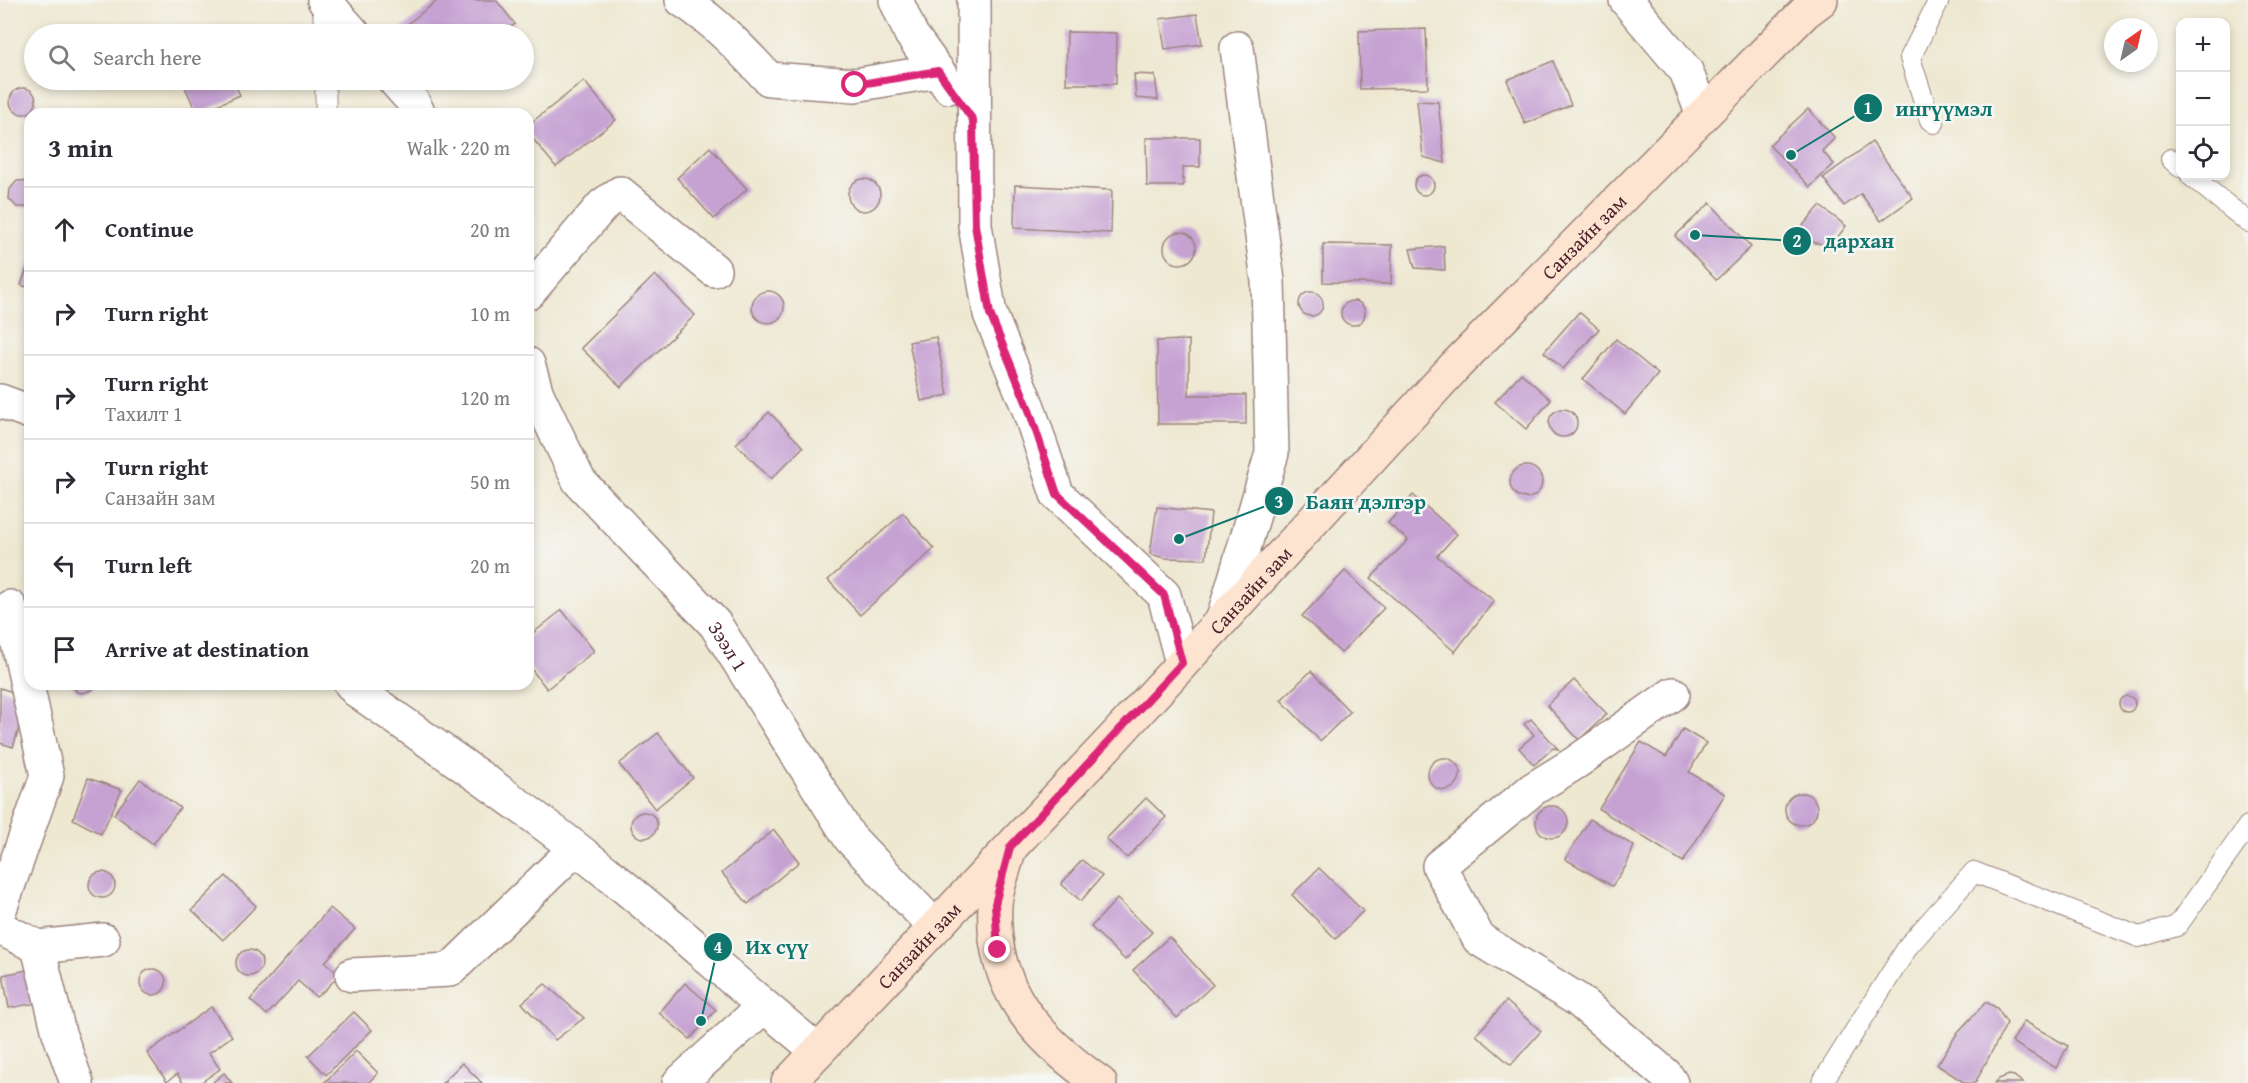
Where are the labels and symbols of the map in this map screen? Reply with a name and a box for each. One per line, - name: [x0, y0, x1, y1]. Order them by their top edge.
- north arrow: [2104, 18, 2158, 72]
- route start: [841, 71, 867, 97]
- callout: ингүүмэл: [1853, 89, 2004, 128]
- text: ингүүмэл: [1896, 93, 1992, 124]
- text: 1: [1863, 94, 1873, 121]
- street label: Санзайн зам: [1534, 187, 1633, 286]
- callout: дархан: [1782, 221, 1906, 260]
- text: дархан: [1824, 225, 1894, 256]
- text: 2: [1792, 227, 1802, 254]
- callout: Баян дэлгэр: [1264, 482, 1438, 521]
- text: Баян дэлгэр: [1306, 486, 1426, 517]
- text: 3: [1274, 488, 1284, 515]
- street label: Санзайн зам: [1202, 539, 1298, 640]
- street label: Зээл 1: [702, 615, 755, 676]
- street label: Санзайн зам: [870, 895, 967, 995]
- callout: Их сүү: [703, 927, 820, 966]
- text: Их сүү: [745, 931, 809, 962]
- text: 4: [713, 933, 723, 960]
- route end: [984, 936, 1010, 962]

